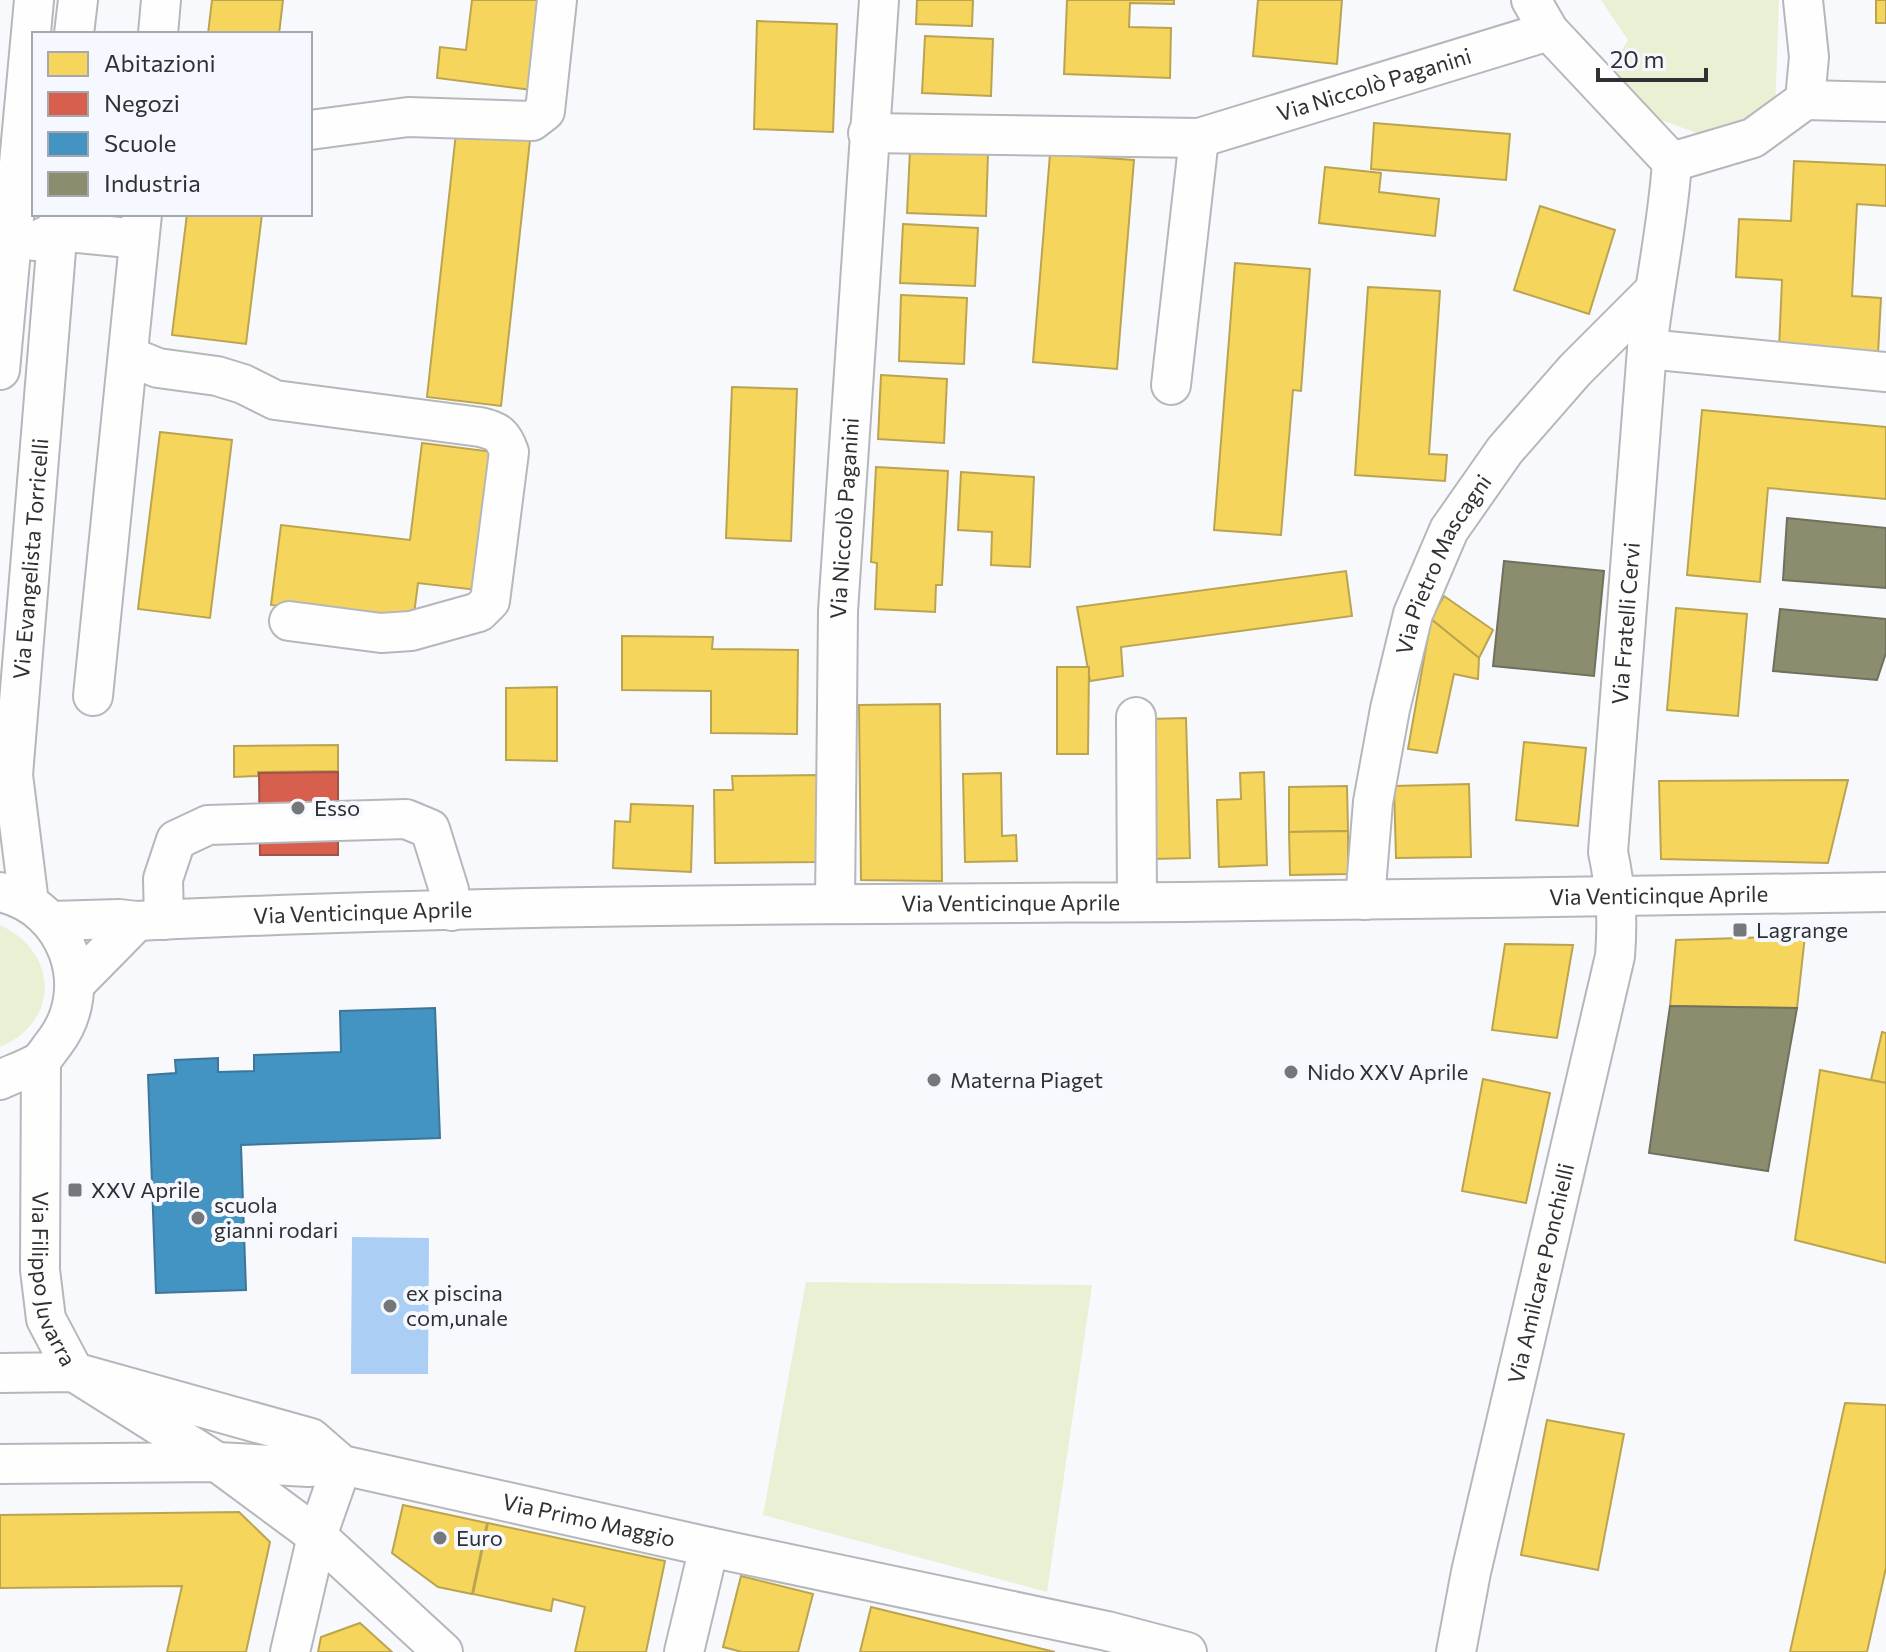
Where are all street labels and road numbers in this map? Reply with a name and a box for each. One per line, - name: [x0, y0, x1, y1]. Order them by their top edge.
- street label: Via Niccolò Paganini: [1273, 42, 1474, 126]
- street label: Via Niccolò Paganini: [824, 417, 864, 619]
- street label: Via Evangelista Torricelli: [7, 437, 54, 680]
- street label: Via Pietro Mascagni: [1390, 469, 1497, 657]
- street label: Via Fratelli Cervi: [1605, 541, 1645, 706]
- street label: Via Venticinque Aprile: [1549, 880, 1768, 910]
- street label: Via Venticinque Aprile: [901, 888, 1120, 917]
- street label: Via Venticinque Aprile: [253, 895, 472, 929]
- street label: Via Amilcare Ponchielli: [1501, 1160, 1579, 1386]
- street label: Via Filippo Juvarra: [27, 1191, 82, 1371]
- street label: Via Primo Maggio: [500, 1487, 678, 1552]

